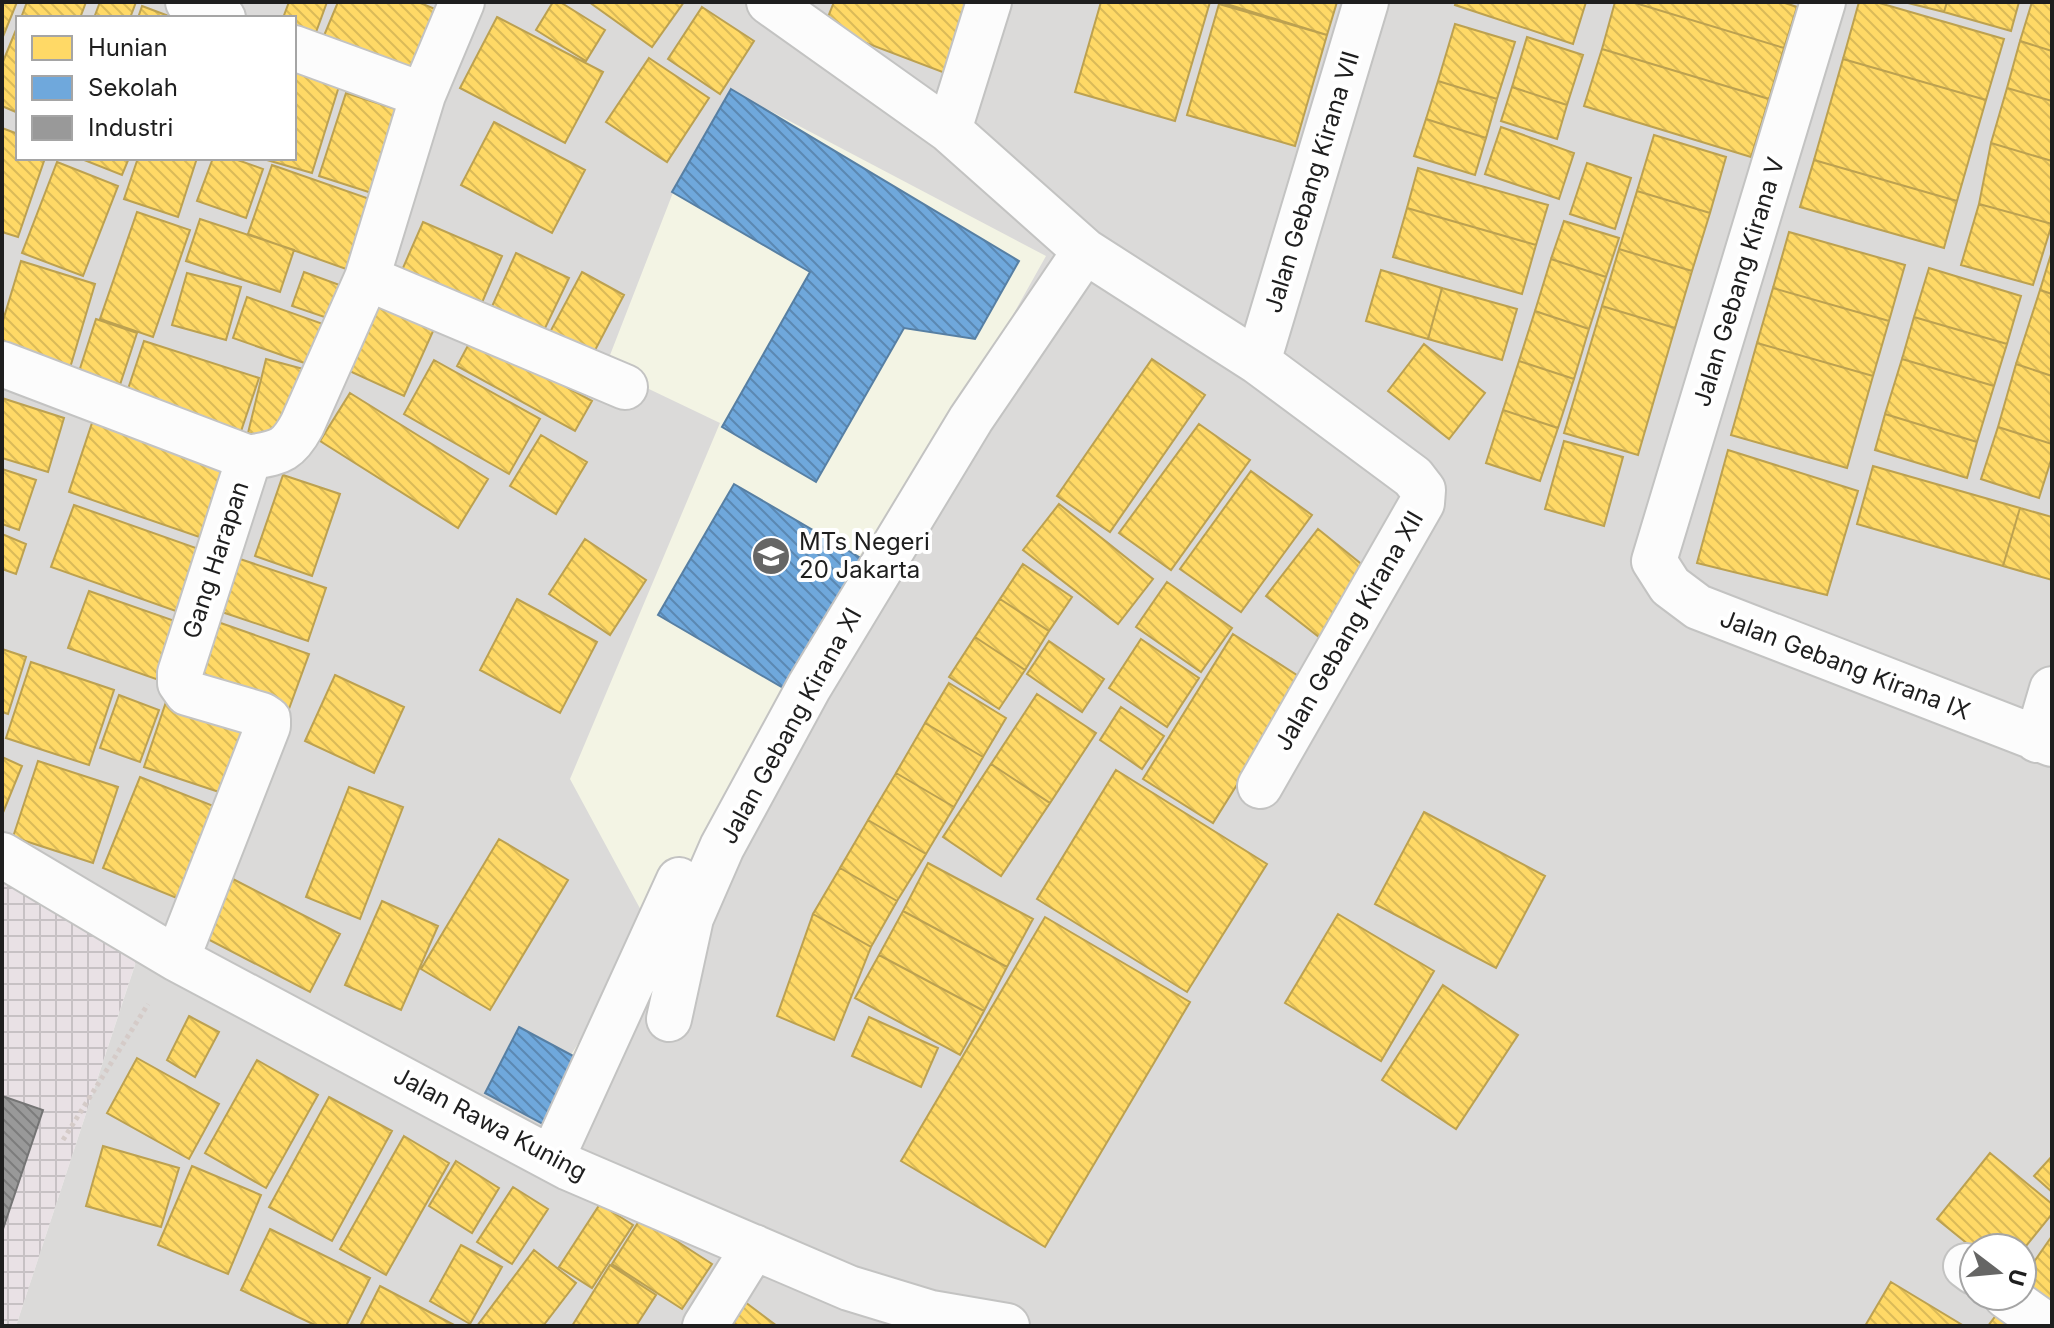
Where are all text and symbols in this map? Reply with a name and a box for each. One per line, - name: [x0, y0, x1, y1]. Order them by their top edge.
- legend: [16, 16, 296, 160]
- text: Hunian: [88, 33, 168, 62]
- street label: Jalan Gebang Kirana VII: [1258, 48, 1365, 316]
- text: Sekolah: [88, 73, 178, 102]
- text: Industri: [88, 113, 173, 142]
- street label: Jalan Gebang Kirana V: [1687, 154, 1790, 410]
- street label: Gang Harapan: [176, 478, 255, 642]
- street label: Jalan Gebang Kirana XII: [1268, 506, 1429, 756]
- place label: MTs Negeri 20 Jakarta: [799, 527, 930, 584]
- school or university icon: MTs Negeri 20 Jakarta: [750, 535, 792, 577]
- street label: Jalan Gebang Kirana XI: [714, 603, 868, 849]
- street label: Jalan Gebang Kirana IX: [1716, 603, 1974, 726]
- street label: Jalan Rawa Kuning: [389, 1060, 592, 1187]
- north arrow: [1958, 1232, 2038, 1312]
- text: U: [2003, 1266, 2032, 1289]

